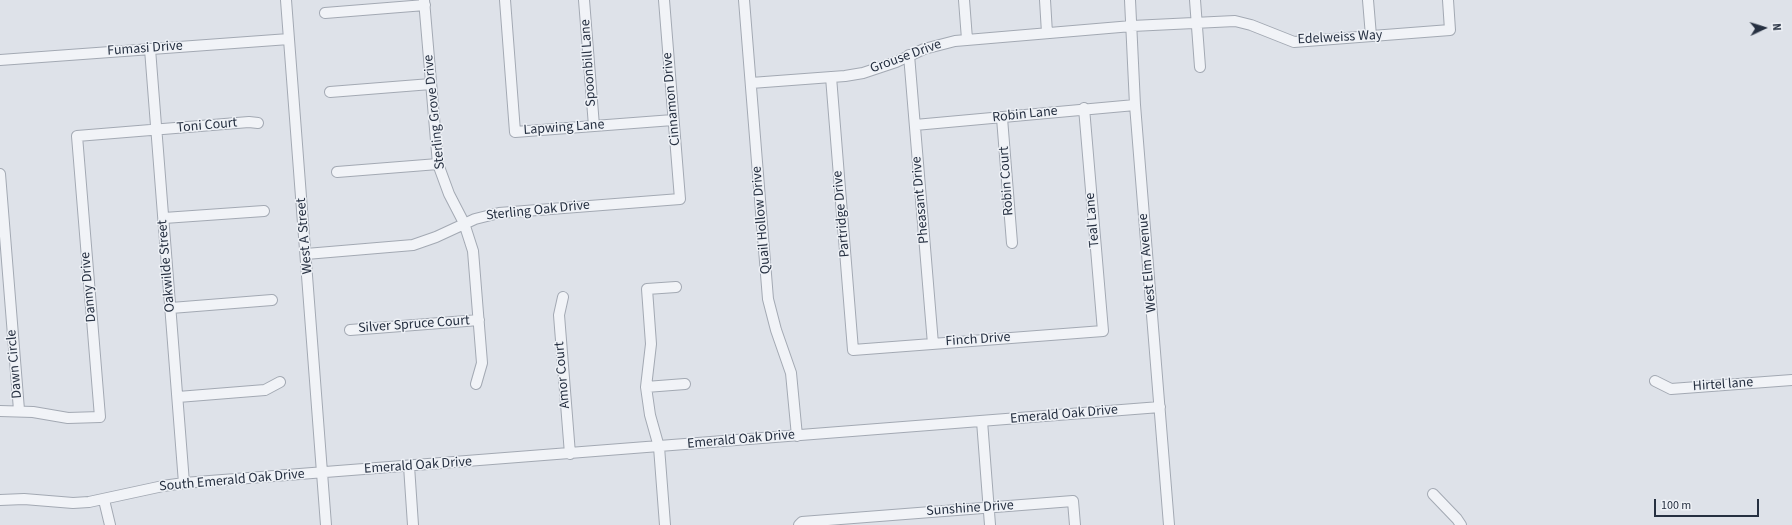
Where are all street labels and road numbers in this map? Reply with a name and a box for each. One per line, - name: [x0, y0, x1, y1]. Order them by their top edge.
- street label: Spoonbill Lane: [578, 19, 600, 107]
- street label: Edelweiss Way: [1297, 27, 1383, 49]
- street label: Grouse Drive: [868, 36, 944, 78]
- street label: Fumasi Drive: [107, 38, 183, 60]
- street label: Cinnamon Drive: [660, 52, 684, 146]
- street label: Sterling Grove Drive: [421, 54, 449, 170]
- street label: Robin Lane: [992, 103, 1058, 127]
- street label: Toni Court: [176, 115, 238, 137]
- street label: Lapwing Lane: [523, 117, 605, 139]
- street label: Robin Court: [996, 146, 1018, 216]
- street label: Pheasant Drive: [909, 156, 933, 244]
- street label: Quail Hollow Drive: [749, 165, 775, 275]
- street label: Partridge Drive: [830, 170, 854, 258]
- street label: Teal Lane: [1082, 192, 1104, 248]
- street label: West A Street: [293, 197, 317, 275]
- street label: Sterling Oak Drive: [485, 197, 591, 225]
- street label: West Elm Avenue: [1135, 213, 1161, 313]
- street label: Oakwilde Street: [155, 219, 179, 313]
- street label: Danny Drive: [78, 251, 100, 323]
- street label: Silver Spruce Court: [358, 313, 470, 337]
- street label: Dawn Circle: [4, 329, 26, 399]
- street label: Finch Drive: [945, 329, 1011, 351]
- street label: Amor Court: [552, 341, 574, 409]
- street label: Hirtel lane: [1692, 375, 1754, 395]
- street label: Emerald Oak Drive: [1009, 402, 1119, 428]
- street label: Emerald Oak Drive: [686, 427, 796, 453]
- street label: Emerald Oak Drive: [364, 454, 472, 478]
- street label: South Emerald Oak Drive: [159, 466, 305, 496]
- street label: Sunshine Drive: [926, 498, 1014, 520]

